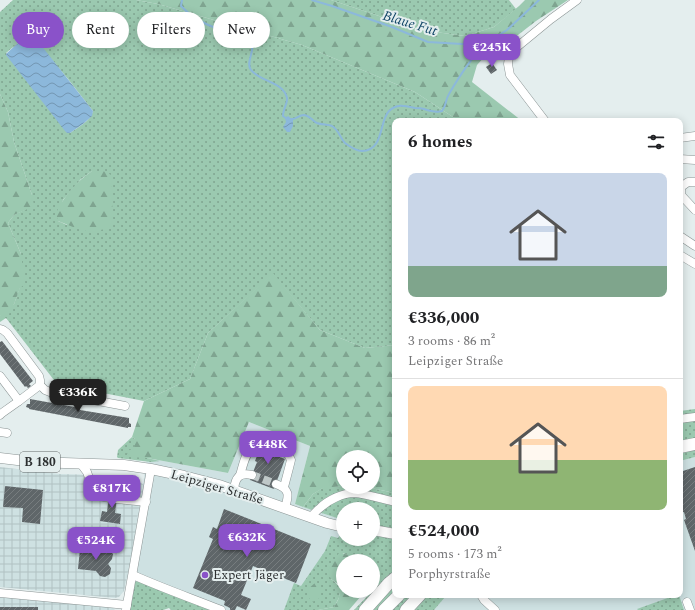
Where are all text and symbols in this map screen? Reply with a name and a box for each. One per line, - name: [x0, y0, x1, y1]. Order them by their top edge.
- water label: Blaue Fut: [380, 5, 440, 41]
- chip: Buy: [12, 12, 64, 48]
- chip: Rent: [72, 12, 129, 48]
- chip: Filters: [137, 12, 205, 48]
- chip: New: [213, 12, 270, 48]
- pin: €245K: [464, 34, 520, 68]
- text: €245K: [472, 37, 512, 57]
- text: 6 homes: [408, 129, 473, 155]
- icon: filters: [645, 131, 667, 153]
- icon: home: [502, 199, 574, 271]
- text: €336,000: [408, 305, 479, 331]
- text: 3 rooms · 86 m²: [408, 331, 495, 351]
- text: Leipziger Straße: [408, 351, 503, 371]
- pin: €336K: [50, 379, 106, 413]
- text: €336K: [58, 382, 98, 402]
- icon: home: [502, 412, 574, 484]
- pin: €448K: [240, 431, 296, 465]
- text: €448K: [248, 434, 288, 454]
- map controls: [336, 450, 380, 598]
- button: locate: [336, 450, 380, 494]
- road number: B 180: [20, 452, 60, 472]
- street label: Leipziger Straße: [168, 464, 266, 510]
- pin: €817K: [84, 475, 140, 509]
- text: €817K: [92, 478, 132, 498]
- button: +: [336, 502, 380, 546]
- text: €524,000: [408, 518, 479, 544]
- pin: €632K: [219, 524, 275, 558]
- pin: €524K: [68, 527, 124, 561]
- text: €632K: [227, 527, 267, 547]
- text: €524K: [76, 530, 116, 550]
- text: 5 rooms · 173 m²: [408, 544, 502, 564]
- button: −: [336, 554, 380, 598]
- text: Porphyrstraße: [408, 564, 490, 584]
- place label: Expert Jäger: [213, 565, 284, 585]
- marker: Expert Jäger: [200, 570, 210, 580]

